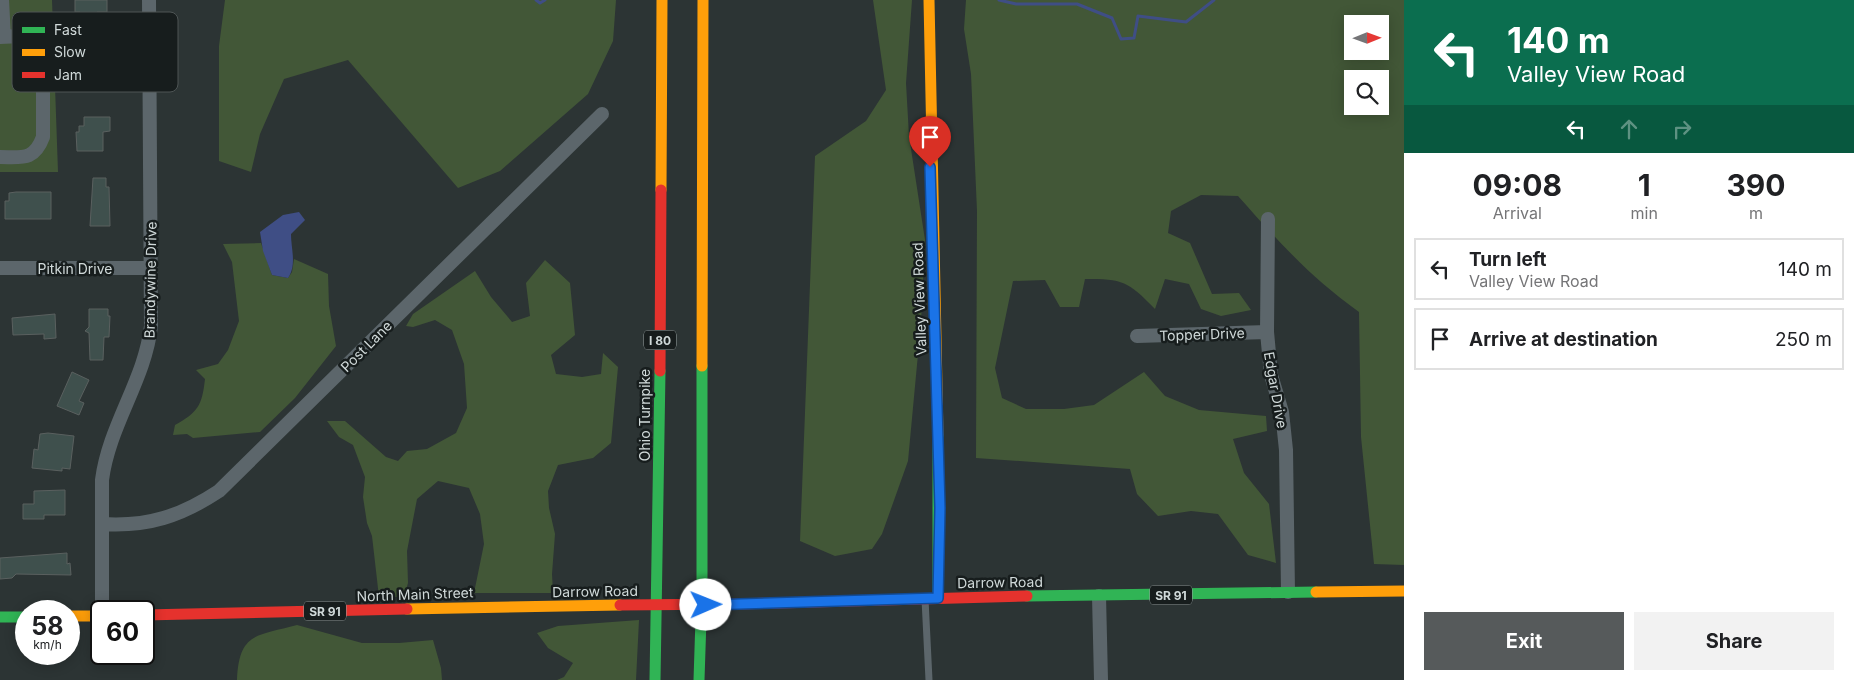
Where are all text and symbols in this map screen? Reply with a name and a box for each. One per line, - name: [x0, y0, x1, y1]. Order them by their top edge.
- legend: [12, 12, 178, 92]
- north arrow: [1344, 15, 1389, 60]
- map controls: [1344, 15, 1389, 115]
- text: 140 m: [1507, 19, 1610, 61]
- icon: left: [1424, 20, 1489, 85]
- text: Fast: [54, 21, 82, 38]
- text: Slow: [54, 43, 86, 60]
- text: Valley View Road: [1507, 61, 1685, 87]
- text: Jam: [54, 66, 82, 83]
- button: search: [1344, 70, 1389, 115]
- icon: left: [1562, 115, 1590, 143]
- icon: ahead: [1615, 115, 1643, 143]
- icon: right: [1668, 115, 1696, 143]
- pin: [909, 116, 951, 167]
- icon: arrive: [916, 123, 944, 151]
- text: 09:08: [1473, 167, 1562, 203]
- text: 1: [1638, 167, 1651, 203]
- text: 390: [1726, 167, 1785, 203]
- text: Arrival: [1493, 203, 1542, 223]
- text: min: [1631, 203, 1658, 223]
- text: m: [1749, 203, 1763, 223]
- street label: Brandywine Drive: [140, 221, 160, 339]
- street label: Valley View Road: [909, 242, 929, 356]
- text: Turn left: [1469, 248, 1547, 271]
- icon: left: [1426, 255, 1454, 283]
- text: 140 m: [1778, 258, 1832, 281]
- street label: Pitkin Drive: [38, 260, 112, 277]
- text: Valley View Road: [1469, 271, 1599, 291]
- street label: Post Lane: [337, 317, 395, 375]
- street label: Topper Drive: [1159, 324, 1245, 344]
- icon: arrive: [1426, 325, 1454, 353]
- text: Arrive at destination: [1469, 328, 1658, 351]
- text: 250 m: [1775, 328, 1832, 351]
- road number: I 80: [644, 330, 676, 350]
- street label: Edgar Drive: [1261, 350, 1291, 430]
- street label: Ohio Turnpike: [636, 369, 653, 461]
- street label: Darrow Road: [957, 573, 1043, 591]
- position arrow: [679, 578, 731, 630]
- street label: Darrow Road: [552, 582, 638, 600]
- street label: North Main Street: [356, 583, 474, 605]
- road number: SR 91: [1150, 586, 1192, 604]
- speed limit sign: 60: [90, 600, 155, 665]
- road number: SR 91: [304, 602, 346, 620]
- text: 58: [31, 611, 64, 641]
- button: Exit: [1424, 612, 1624, 670]
- button: Share: [1634, 612, 1834, 670]
- text: km/h: [33, 637, 62, 652]

